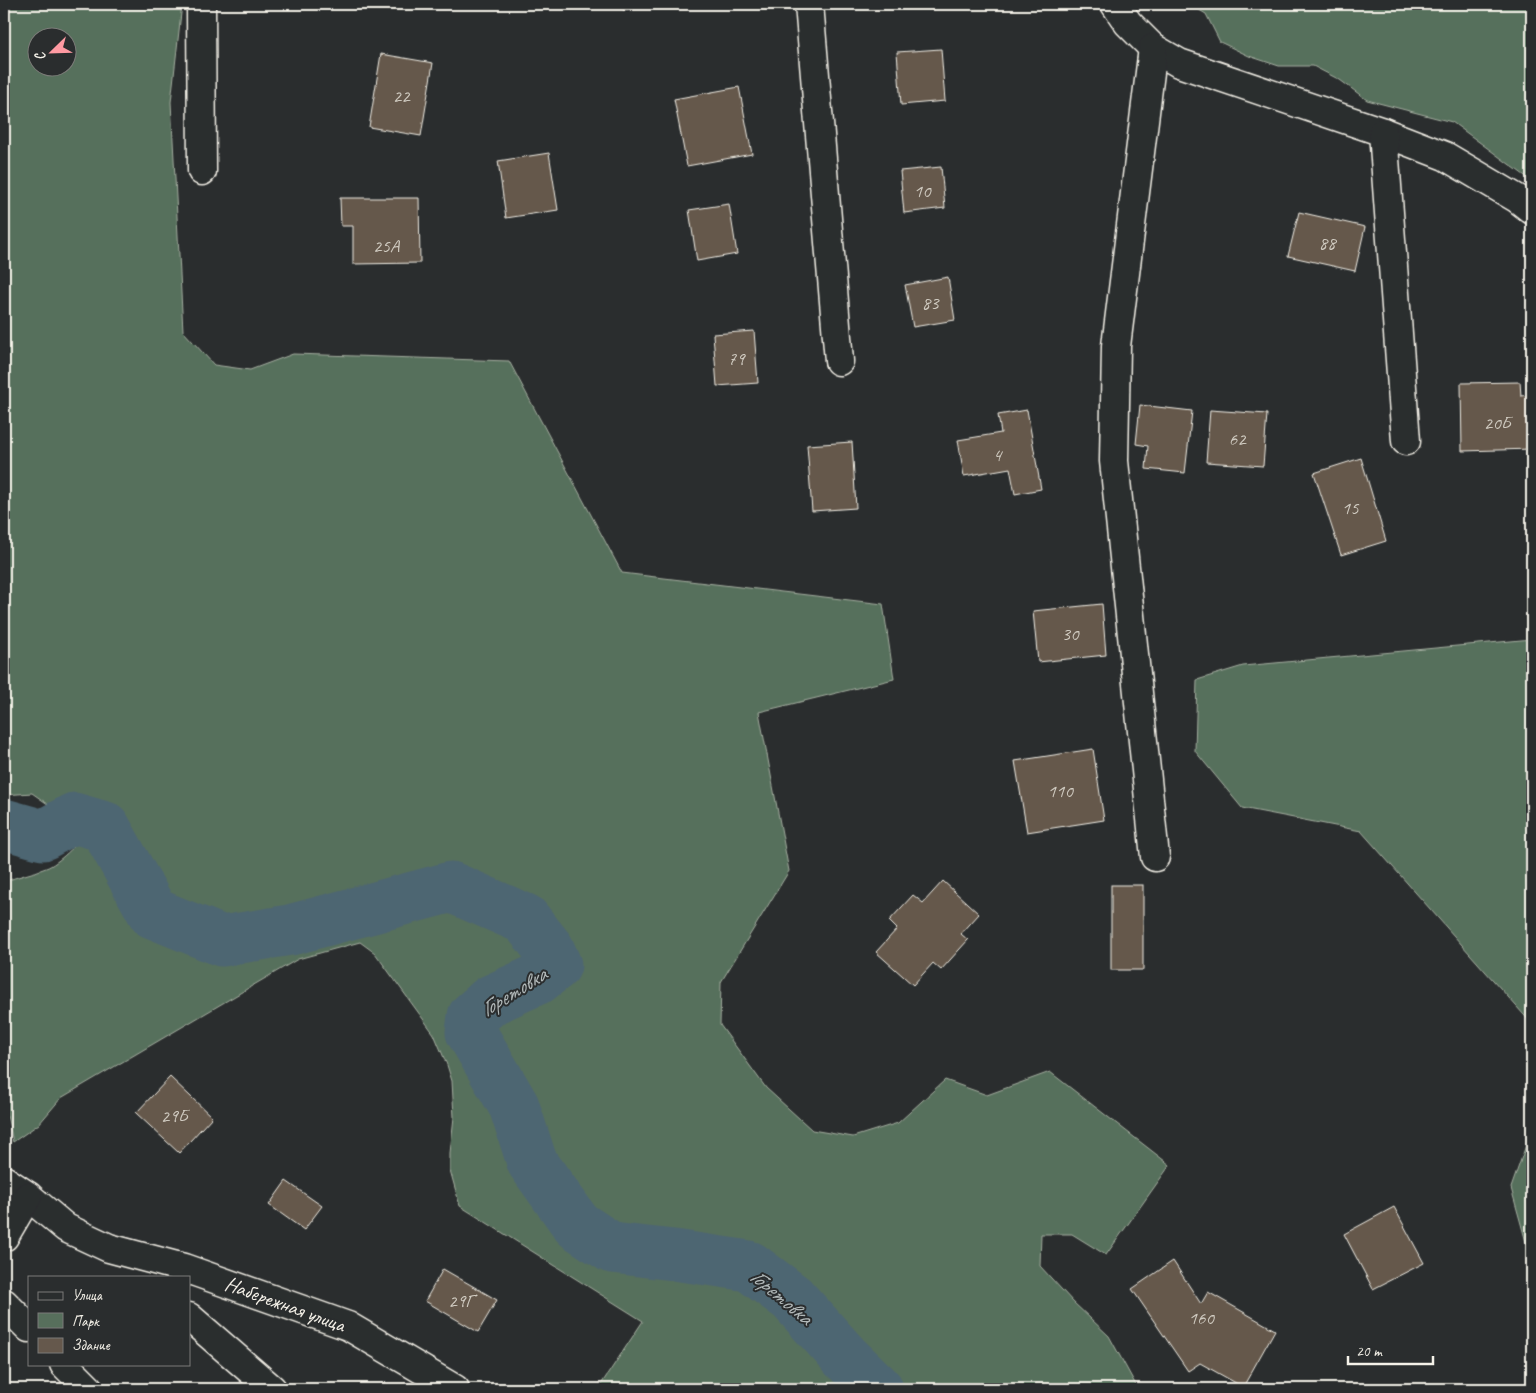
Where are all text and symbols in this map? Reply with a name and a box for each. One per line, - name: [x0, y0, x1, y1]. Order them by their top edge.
- north arrow: [28, 28, 78, 78]
- text: С: [30, 48, 50, 63]
- house number: 22: [392, 84, 411, 108]
- house number: 10: [913, 179, 932, 203]
- house number: 88: [1318, 231, 1338, 255]
- house number: 25А: [373, 234, 401, 258]
- house number: 83: [921, 291, 940, 315]
- house number: 79: [727, 347, 746, 371]
- house number: 20Б: [1484, 411, 1514, 435]
- house number: 62: [1228, 427, 1247, 451]
- house number: 4: [993, 443, 1004, 467]
- house number: 15: [1341, 496, 1360, 520]
- house number: 30: [1061, 622, 1080, 646]
- house number: 110: [1047, 779, 1074, 803]
- water label: Горетовка: [475, 959, 554, 1023]
- house number: 29Б: [161, 1104, 191, 1128]
- water label: Горетовка: [744, 1263, 820, 1333]
- street label: Набережная улица: [221, 1270, 350, 1338]
- legend: [28, 1276, 190, 1366]
- text: Улица: [72, 1286, 103, 1305]
- house number: 29Г: [448, 1289, 478, 1313]
- house number: 160: [1188, 1306, 1215, 1330]
- text: Парк: [72, 1312, 100, 1331]
- scale bar: [1348, 1333, 1434, 1365]
- text: Здание: [72, 1336, 111, 1355]
- text: 20 m: [1356, 1342, 1383, 1361]

